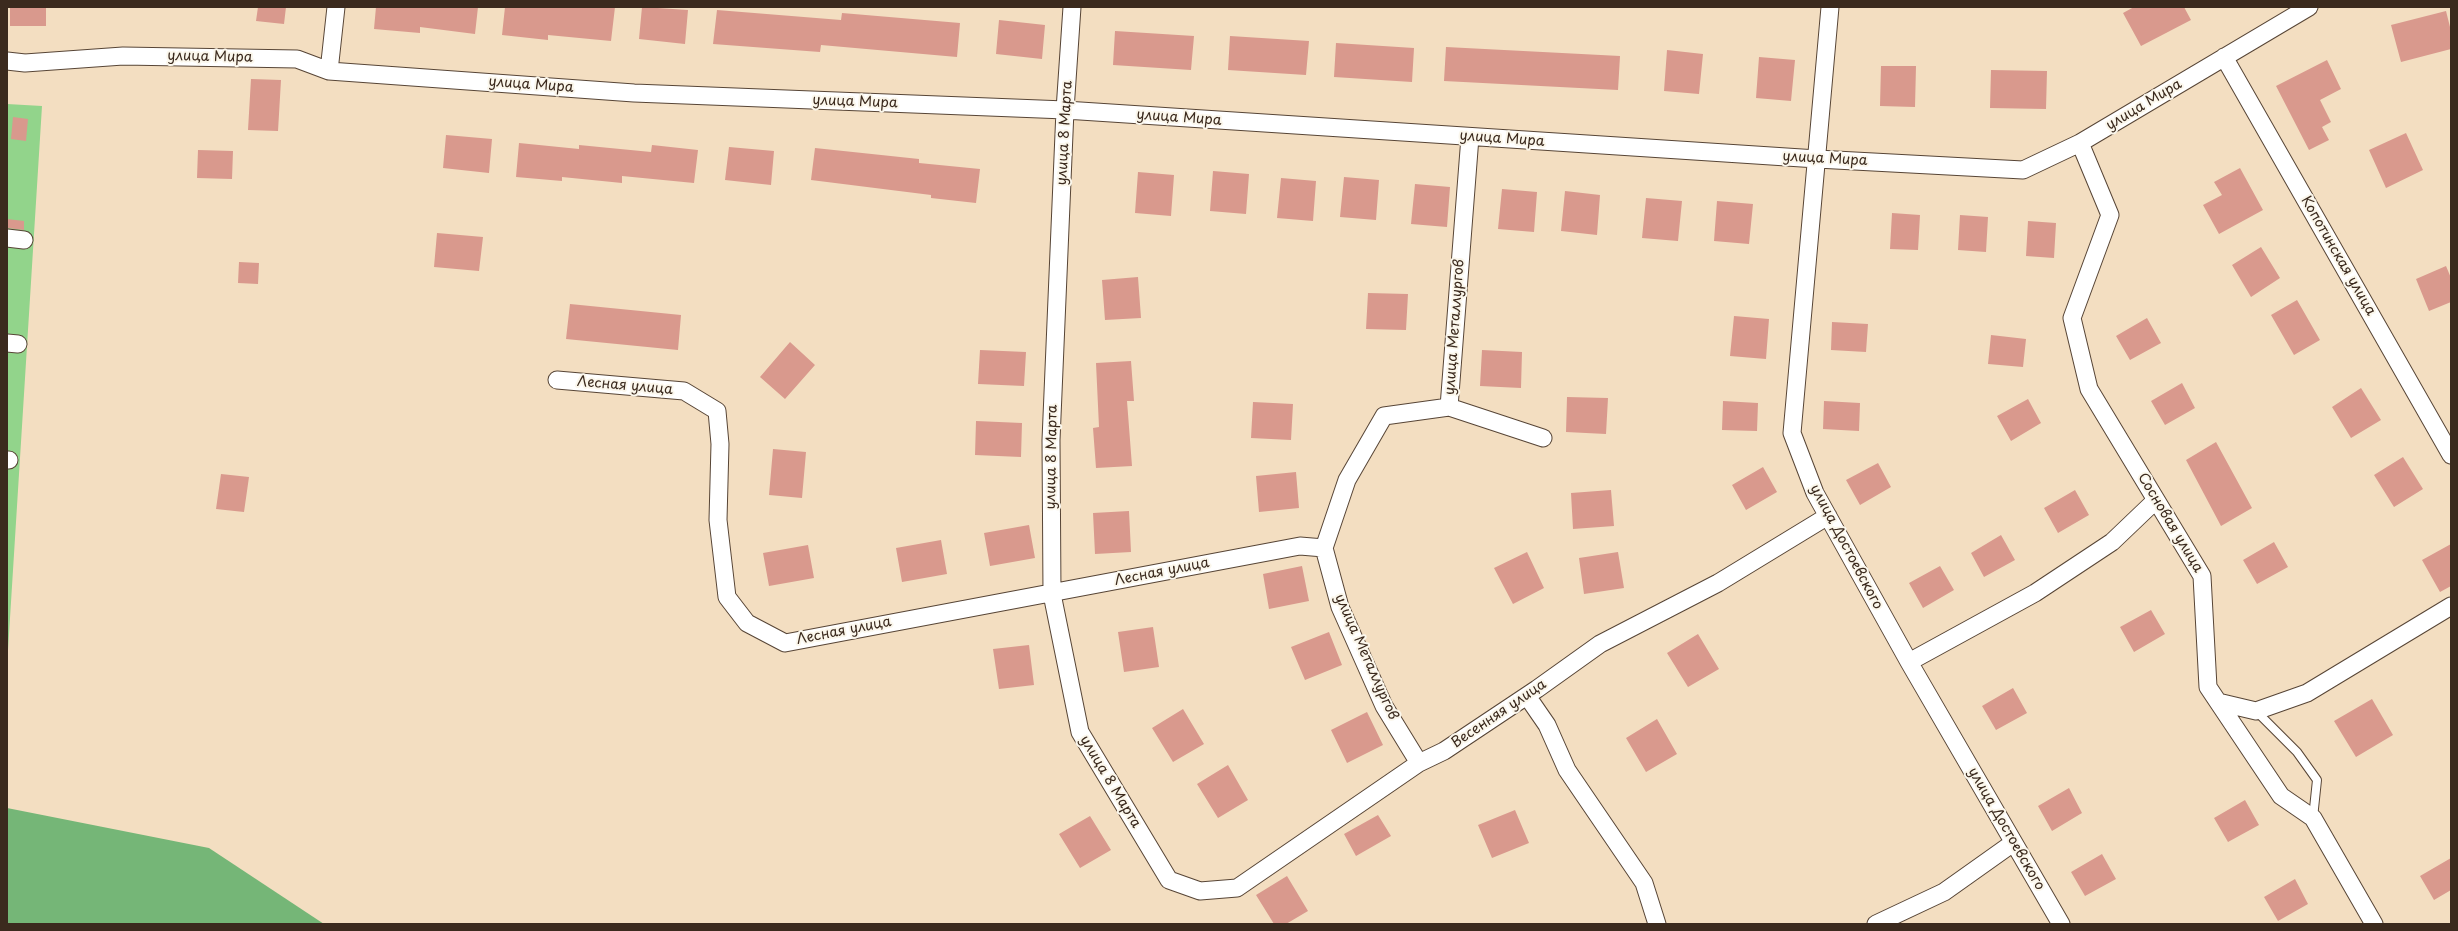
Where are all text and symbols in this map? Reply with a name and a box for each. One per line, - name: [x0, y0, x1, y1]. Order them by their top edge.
- street label: улица Мира: [167, 48, 253, 66]
- street label: улица Мира: [488, 74, 574, 96]
- street label: улица Мира: [2103, 76, 2185, 134]
- street label: улица 8 Марта: [1054, 80, 1076, 186]
- street label: улица Мира: [812, 92, 898, 112]
- street label: улица Мира: [1136, 107, 1222, 129]
- street label: улица Мира: [1459, 128, 1545, 150]
- street label: улица Мира: [1782, 148, 1868, 170]
- street label: Копотинская улица: [2297, 193, 2379, 319]
- street label: улица Металлургов: [1442, 259, 1468, 395]
- street label: Лесная улица: [576, 373, 674, 399]
- street label: улица 8 Марта: [1043, 404, 1061, 510]
- street label: Сосновая улица: [2134, 470, 2206, 576]
- street label: улица Достоевского: [1806, 482, 1886, 612]
- street label: Лесная улица: [1113, 555, 1211, 589]
- street label: улица Металлургов: [1331, 591, 1401, 723]
- street label: Лесная улица: [795, 614, 893, 648]
- street label: Весенняя улица: [1448, 676, 1550, 752]
- street label: улица 8 Марта: [1076, 733, 1144, 831]
- street label: улица Достоевского: [1964, 765, 2048, 893]

